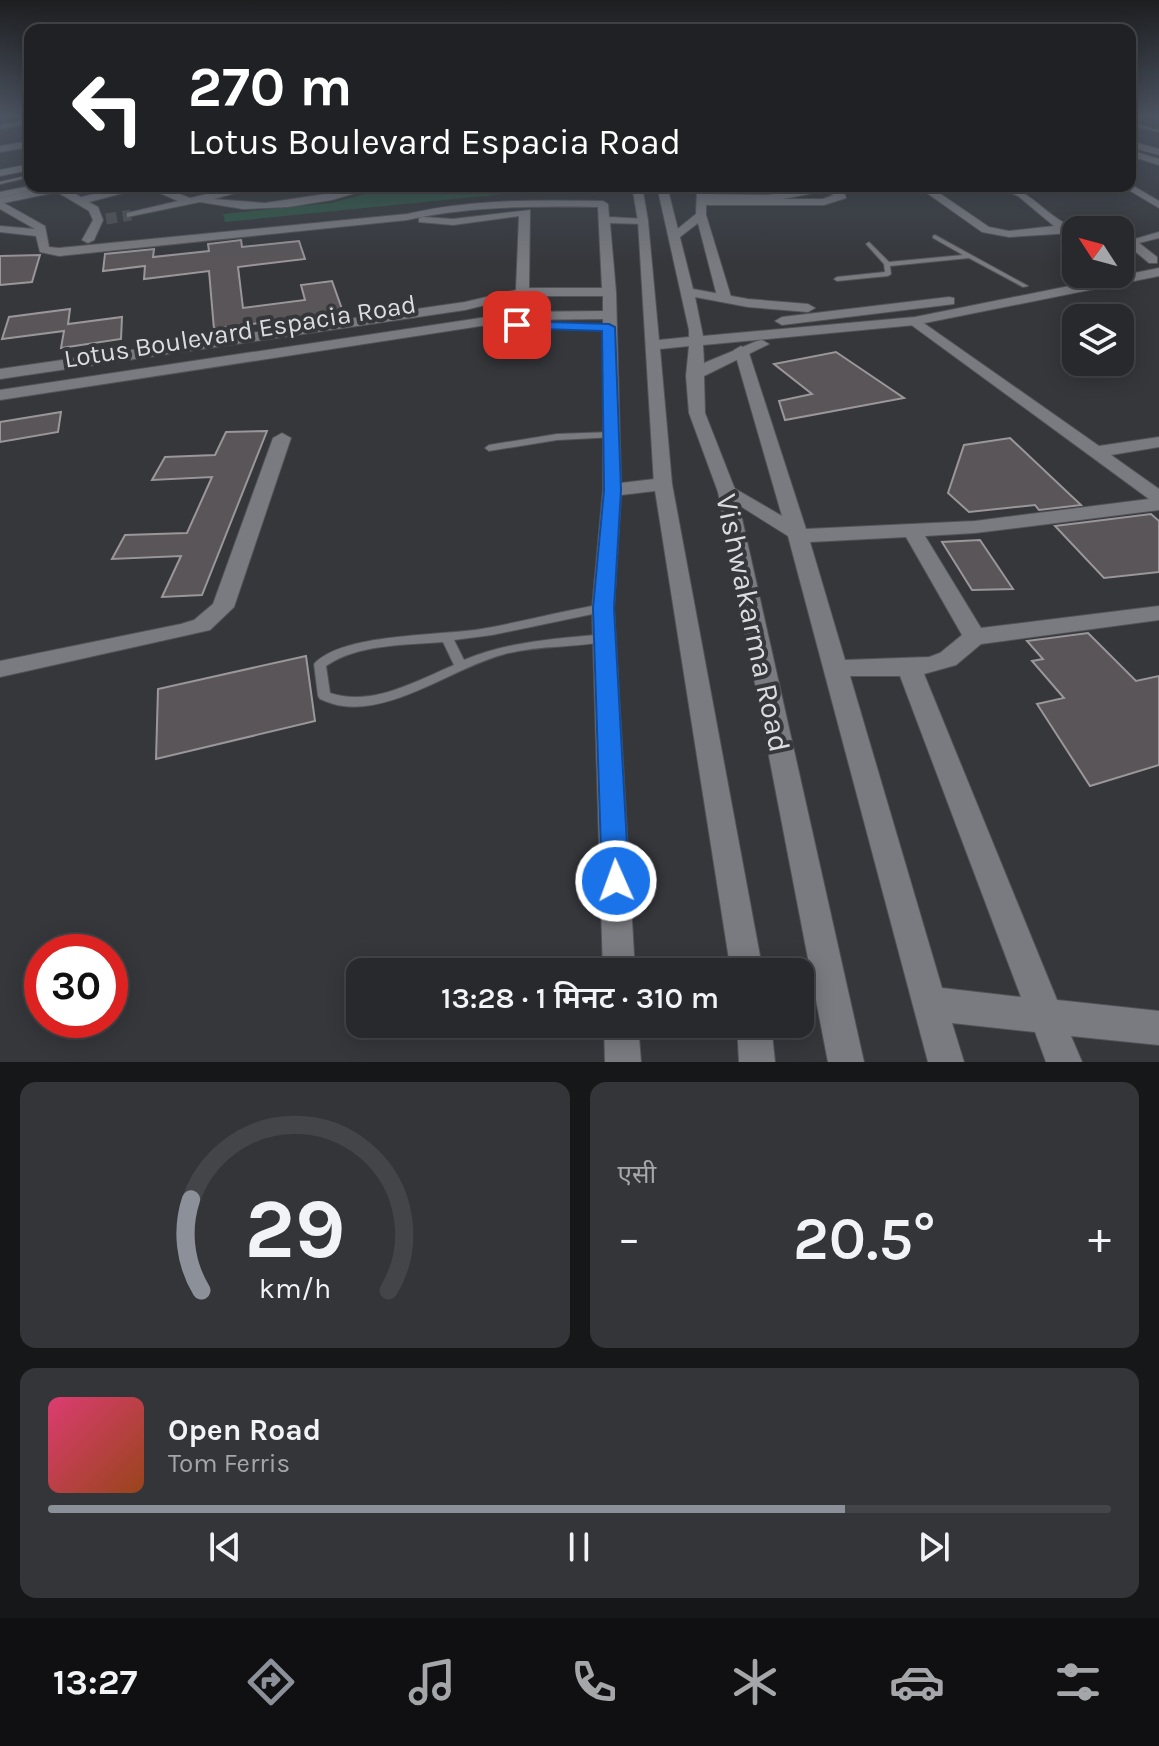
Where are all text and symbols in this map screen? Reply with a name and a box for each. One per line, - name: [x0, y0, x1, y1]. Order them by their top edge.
- text: 270 m: [188, 54, 352, 119]
- icon: left: [56, 56, 160, 160]
- text: Lotus Boulevard Espacia Road: [188, 121, 681, 163]
- north arrow: [1062, 216, 1134, 288]
- map controls: [1062, 216, 1134, 376]
- street label: Lotus Boulevard Espacia Road: [62, 288, 418, 375]
- pin: [483, 291, 551, 359]
- icon: arrive: [495, 303, 539, 347]
- button: layers: [1062, 304, 1134, 376]
- street label: Vishwakarma Road: [708, 491, 798, 755]
- position arrow: [574, 839, 658, 923]
- speed limit sign: 30: [24, 934, 128, 1038]
- text: 13:28 · 1 मिनट · 310 m: [441, 980, 719, 1016]
- text: एसी: [618, 1159, 656, 1190]
- text: 29: [244, 1181, 345, 1278]
- text: 20.5°: [793, 1204, 936, 1274]
- text: −: [618, 1213, 641, 1264]
- text: +: [1088, 1213, 1111, 1264]
- text: km/h: [259, 1272, 331, 1305]
- text: Open Road: [168, 1412, 321, 1448]
- text: Tom Ferris: [168, 1448, 290, 1479]
- icon: previous: [203, 1525, 247, 1569]
- icon: pause: [557, 1525, 601, 1569]
- icon: next: [912, 1525, 956, 1569]
- icon: directions: [243, 1654, 299, 1710]
- icon: music: [404, 1654, 460, 1710]
- icon: phone: [566, 1654, 622, 1710]
- icon: climate: [727, 1654, 783, 1710]
- icon: car: [889, 1654, 945, 1710]
- icon: filters: [1050, 1654, 1106, 1710]
- text: 13:27: [53, 1661, 137, 1703]

